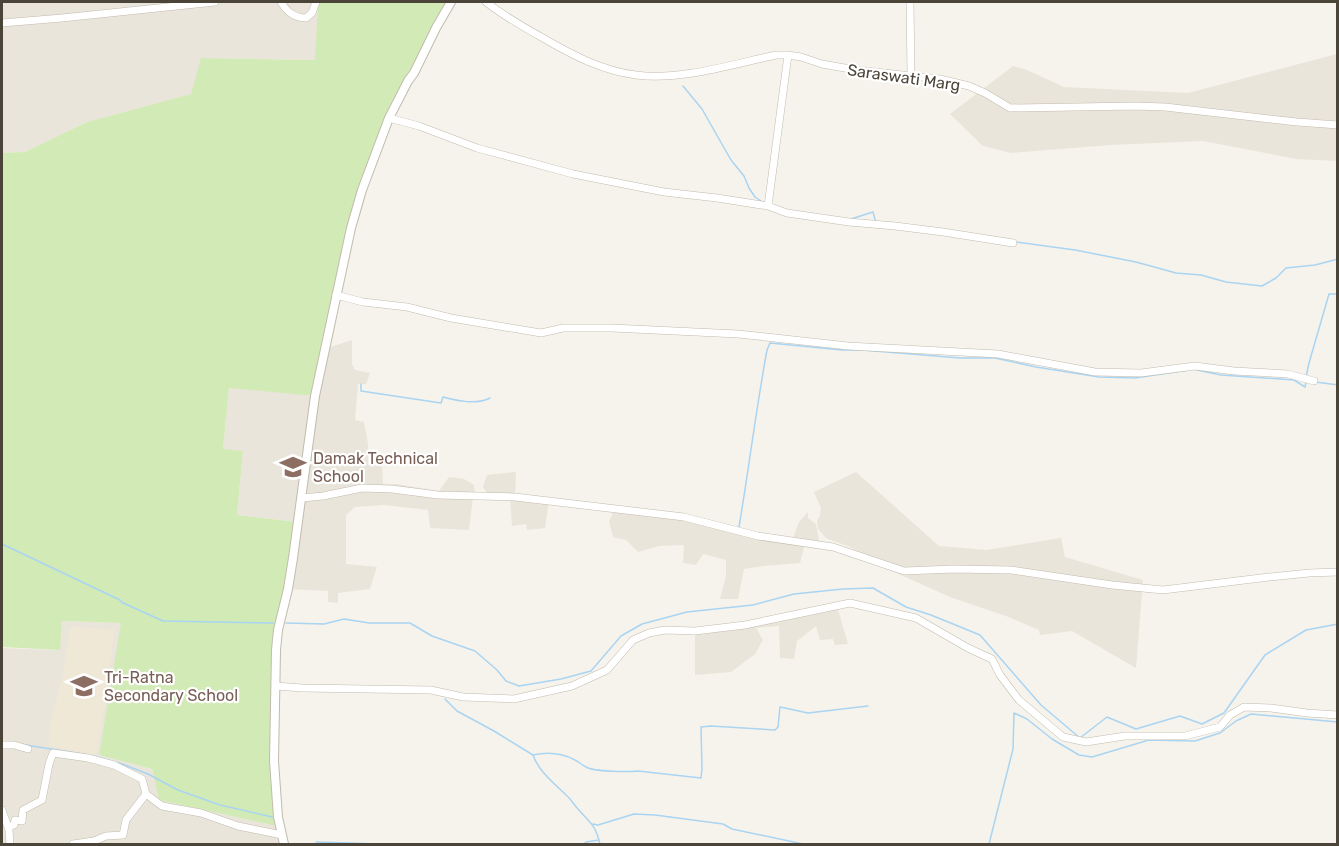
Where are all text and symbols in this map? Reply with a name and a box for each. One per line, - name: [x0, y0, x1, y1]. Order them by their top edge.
- street label: Saraswati Marg: [846, 60, 962, 95]
- place label: Damak Technical School: [313, 449, 438, 486]
- school or university icon: Damak Technical School: [278, 452, 308, 482]
- place label: Tri-Ratna Secondary School: [104, 668, 238, 705]
- school or university icon: Tri-Ratna Secondary School: [69, 671, 99, 701]

